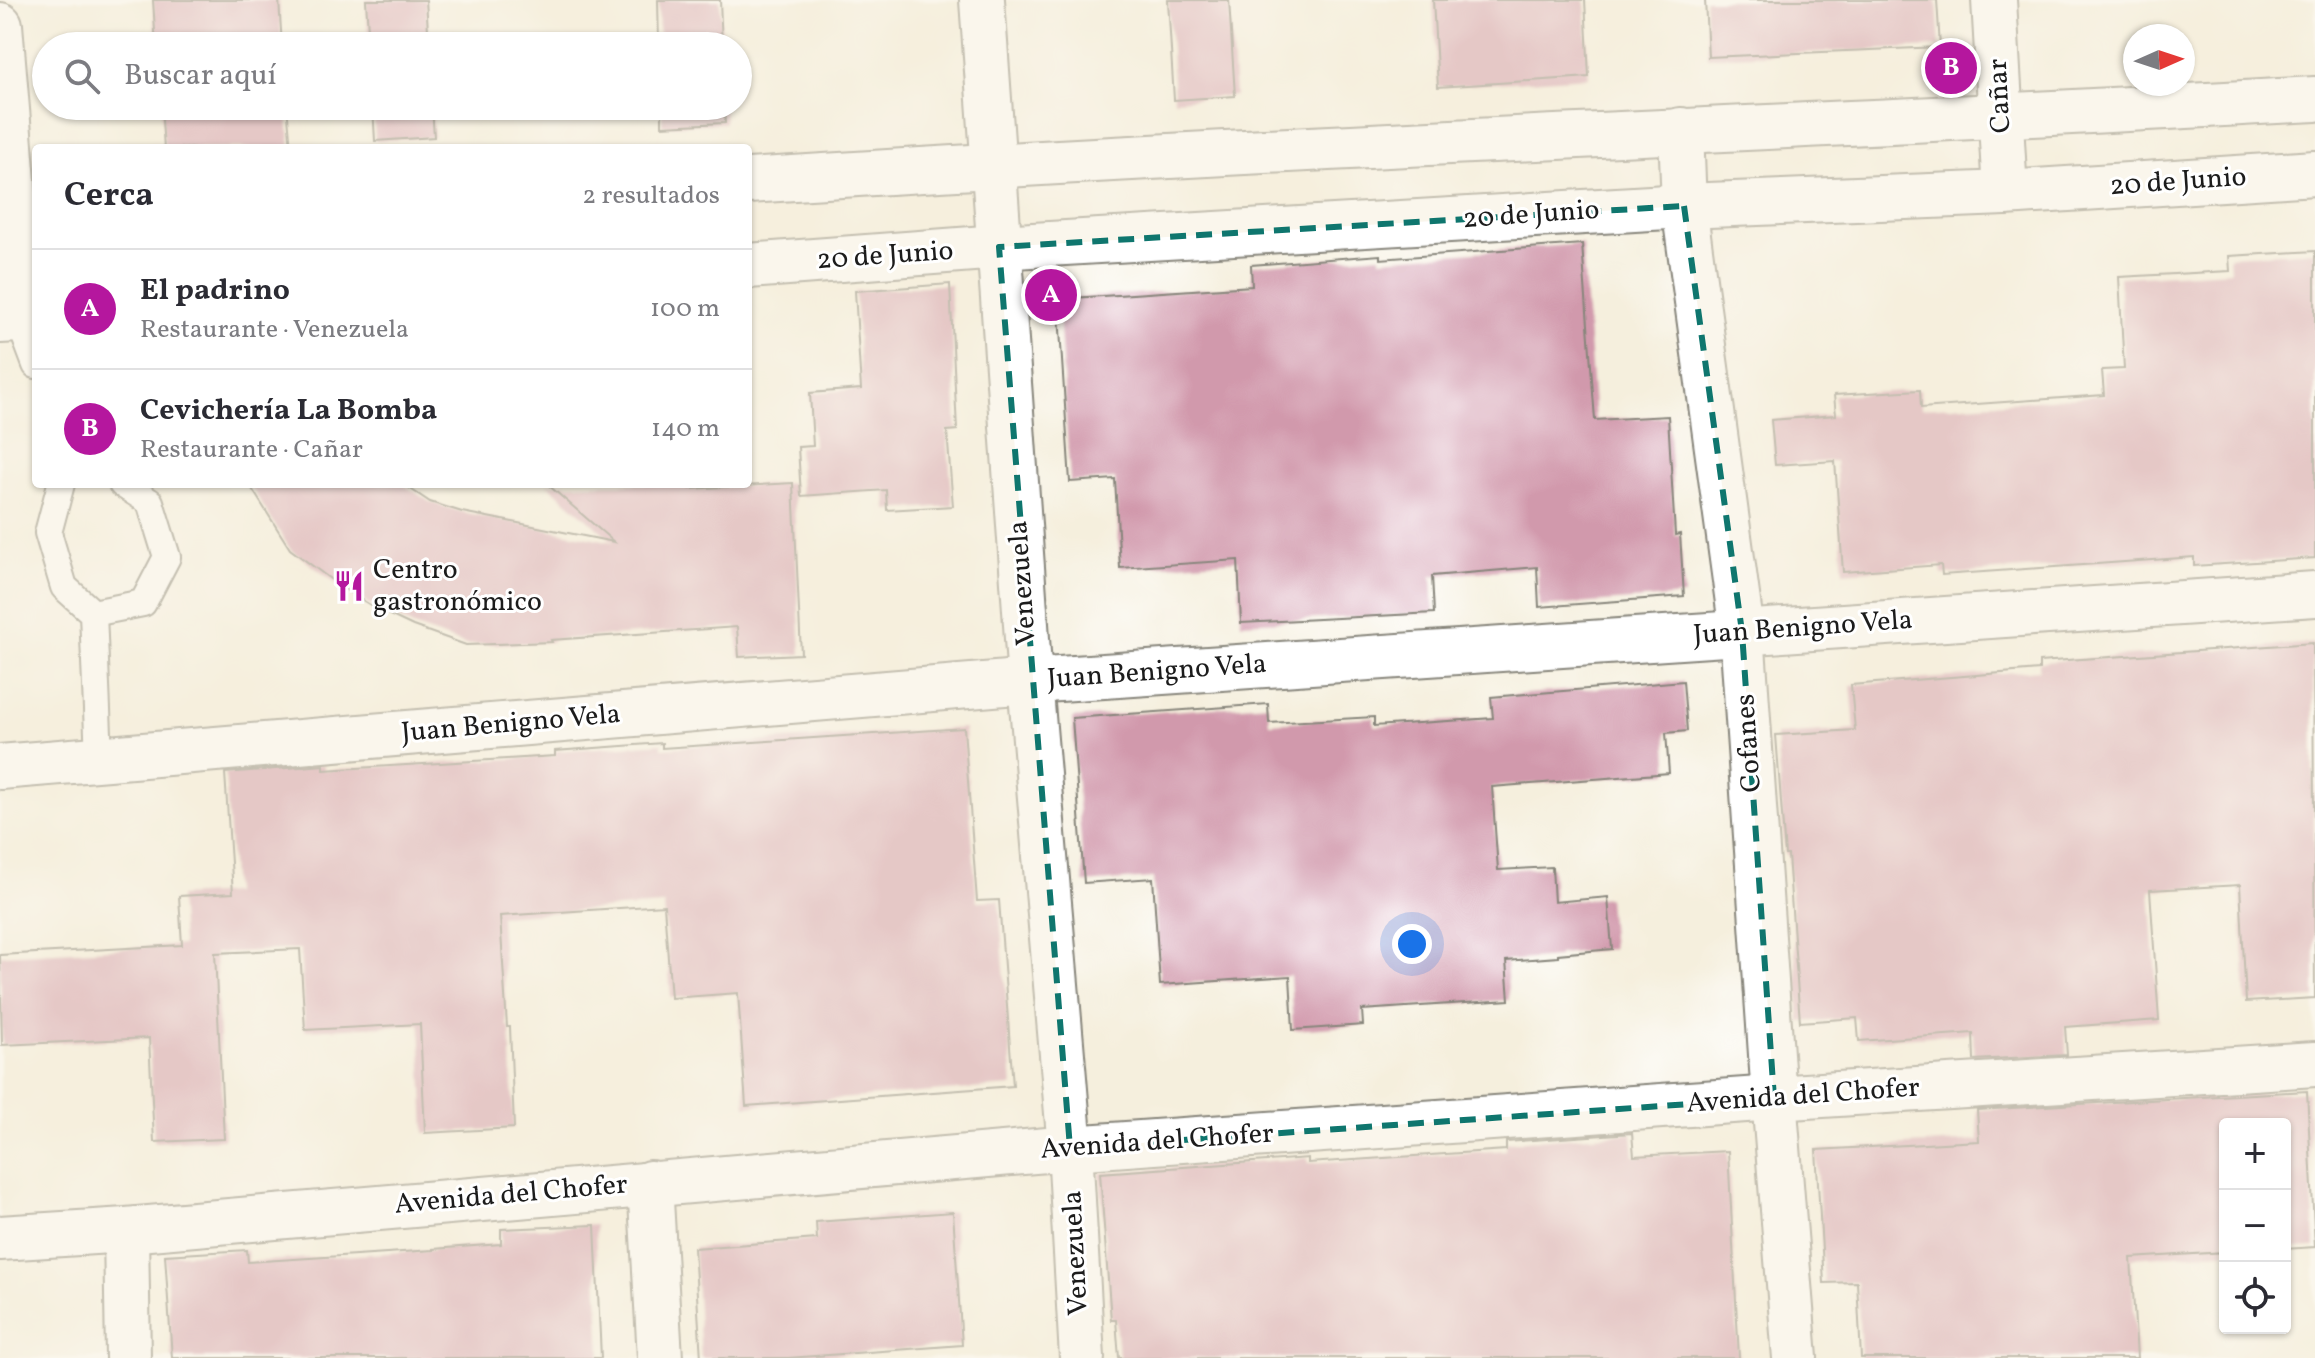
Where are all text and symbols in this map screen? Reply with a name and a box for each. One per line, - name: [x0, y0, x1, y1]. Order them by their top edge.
- north arrow: [2123, 24, 2195, 96]
- search box: [32, 32, 752, 120]
- pin: B: [1925, 38, 1977, 98]
- icon: search: [60, 54, 104, 98]
- text: Buscar aquí: [124, 55, 277, 97]
- street label: Cañar: [1979, 57, 2021, 134]
- street label: 20 de Junio: [2108, 158, 2248, 206]
- text: Cerca: [64, 173, 154, 220]
- text: 2 resultados: [582, 178, 720, 214]
- street label: 20 de Junio: [1461, 191, 1601, 239]
- street label: 20 de Junio: [815, 232, 955, 280]
- pin: A: [1025, 265, 1077, 325]
- text: El padrino: [140, 270, 290, 312]
- text: A: [81, 291, 99, 327]
- text: 100 m: [650, 291, 720, 327]
- text: Restaurante · Venezuela: [140, 312, 409, 348]
- text: Cevichería La Bomba: [140, 390, 437, 432]
- text: B: [81, 411, 99, 447]
- text: 140 m: [651, 411, 720, 447]
- text: Restaurante · Cañar: [140, 432, 363, 468]
- street label: Venezuela: [999, 519, 1047, 647]
- place label: Centro gastronómico: [373, 551, 542, 622]
- restaurant icon: Centro gastronómico: [332, 569, 366, 603]
- street label: Juan Benigno Vela: [1692, 601, 1914, 655]
- street label: Juan Benigno Vela: [1046, 645, 1268, 699]
- street label: Cofanes: [1726, 692, 1772, 794]
- street label: Juan Benigno Vela: [400, 695, 622, 753]
- your location: [1392, 924, 1432, 964]
- street label: Avenida del Chofer: [1685, 1068, 1921, 1124]
- street label: Avenida del Chofer: [1039, 1114, 1275, 1170]
- map controls: [2219, 1118, 2291, 1334]
- button: +: [2219, 1118, 2291, 1190]
- street label: Avenida del Chofer: [393, 1165, 629, 1225]
- street label: Venezuela: [1053, 1189, 1099, 1317]
- button: −: [2219, 1190, 2291, 1262]
- button: locate: [2219, 1262, 2291, 1334]

